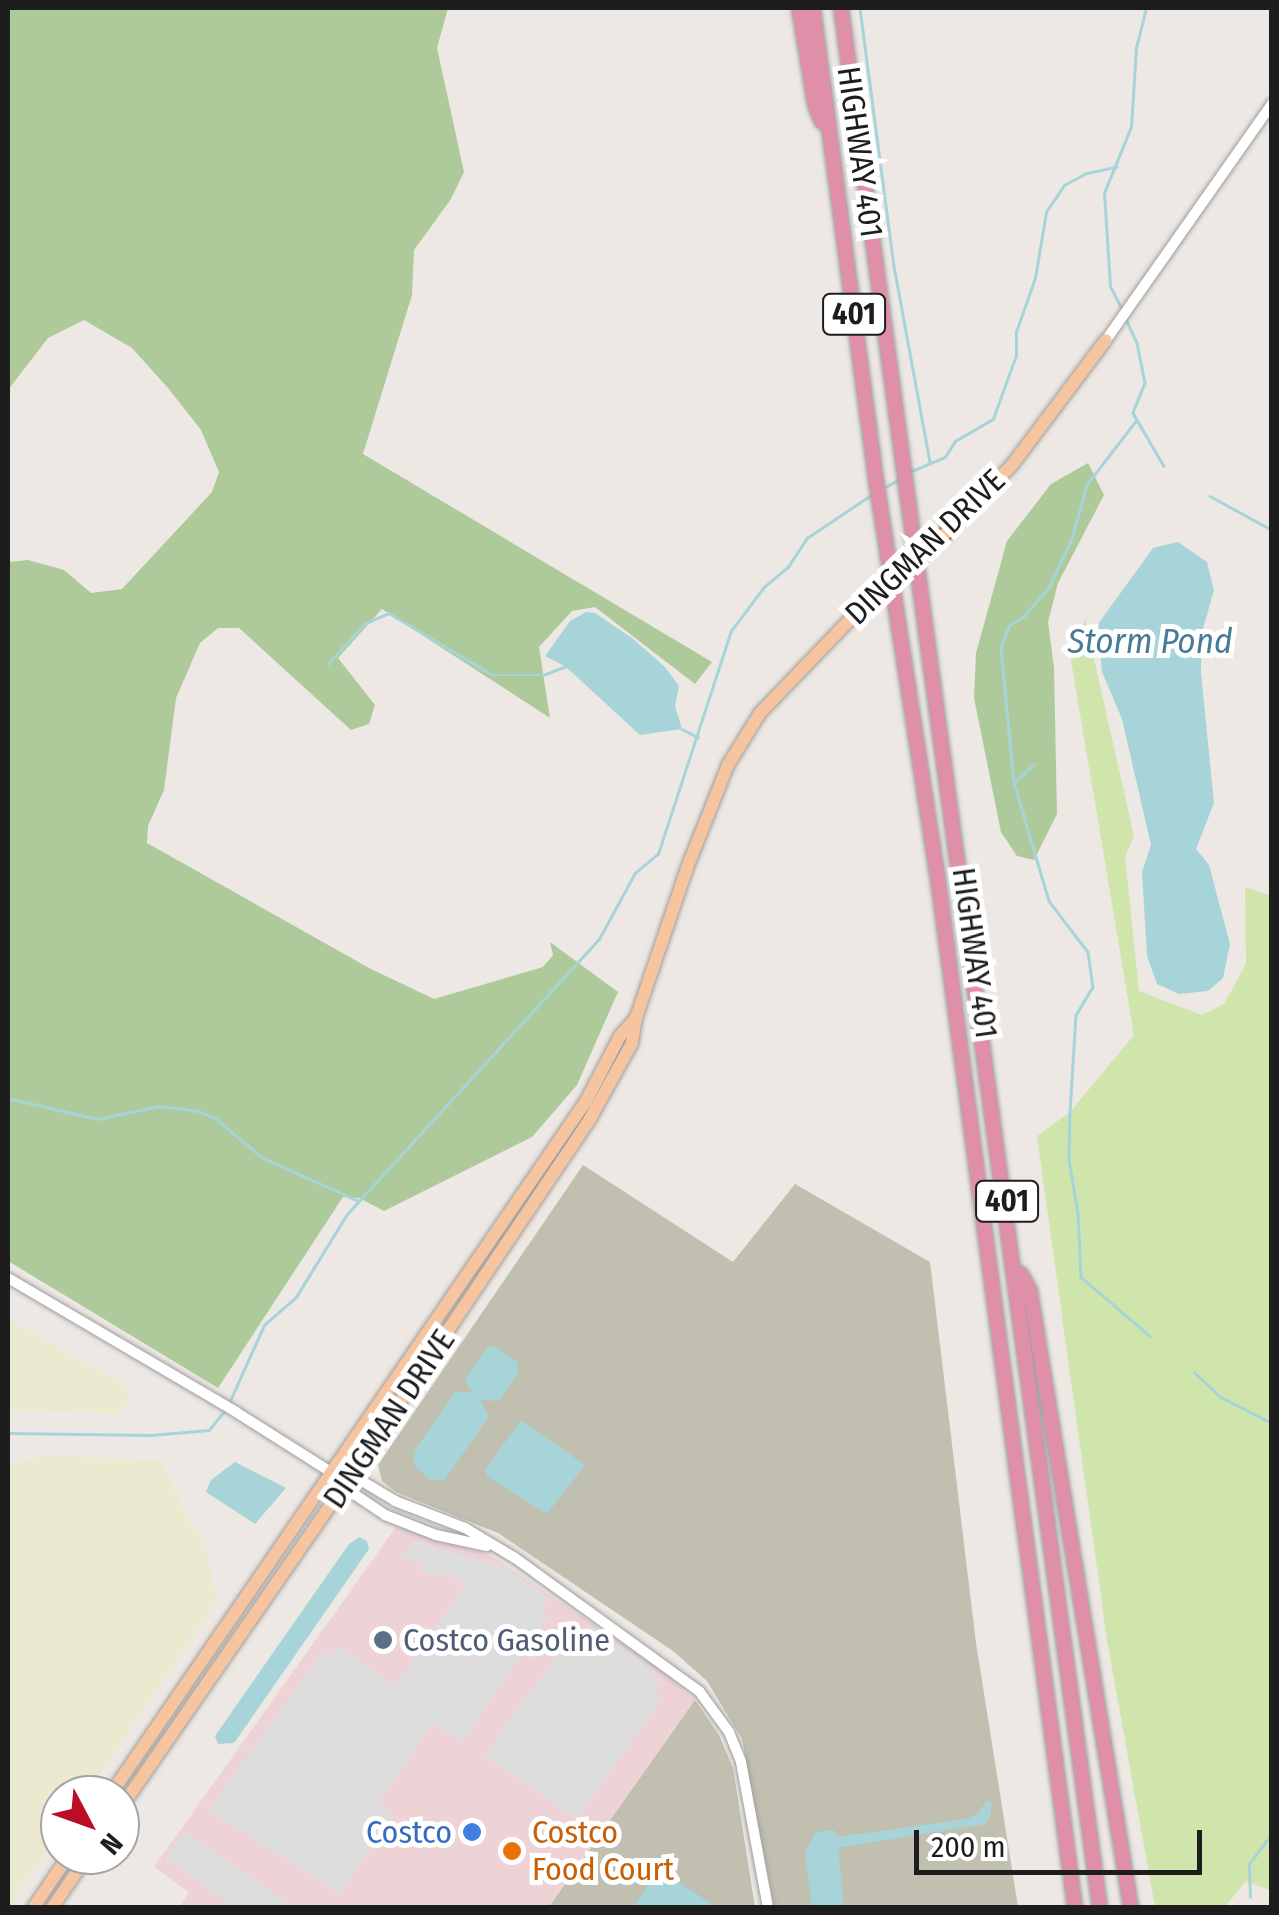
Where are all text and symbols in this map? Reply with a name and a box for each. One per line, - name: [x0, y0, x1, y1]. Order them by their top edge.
- street label: HIGHWAY 401: [829, 64, 891, 240]
- road number: 401: [822, 289, 886, 339]
- street label: DINGMAN DRIVE: [837, 461, 1013, 633]
- water label: Storm Pond: [1067, 620, 1233, 662]
- street label: HIGHWAY 401: [944, 865, 1006, 1041]
- road number: 401: [974, 1176, 1040, 1226]
- street label: DINGMAN DRIVE: [315, 1322, 463, 1516]
- place label: Costco Gasoline: [403, 1621, 610, 1659]
- marker: Costco Gasoline: [372, 1629, 394, 1651]
- north arrow: [40, 1775, 140, 1875]
- scale bar: [919, 1810, 1206, 1872]
- place label: Costco: [366, 1813, 452, 1851]
- place label: Costco Food Court: [532, 1814, 674, 1889]
- marker: Costco: [461, 1821, 483, 1843]
- text: N: [94, 1827, 129, 1861]
- text: 200 m: [931, 1829, 1006, 1865]
- marker: Costco Food Court: [501, 1840, 523, 1862]

